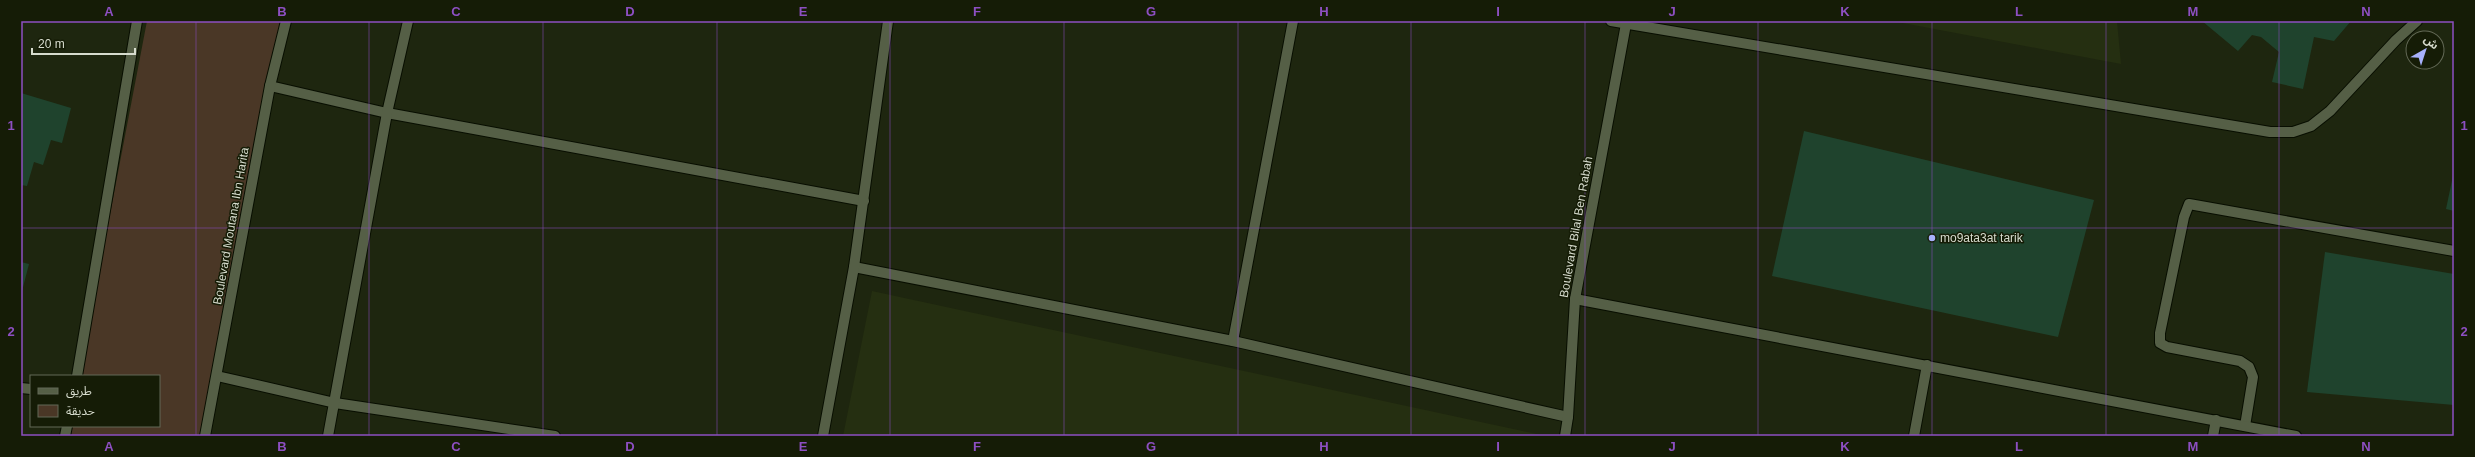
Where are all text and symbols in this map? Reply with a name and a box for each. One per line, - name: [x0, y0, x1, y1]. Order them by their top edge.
- text: A: [104, 4, 114, 19]
- text: B: [277, 4, 287, 19]
- text: C: [451, 4, 461, 19]
- text: D: [625, 4, 635, 19]
- text: E: [799, 4, 808, 19]
- text: F: [973, 4, 981, 19]
- text: G: [1146, 4, 1156, 19]
- text: H: [1319, 4, 1329, 19]
- text: I: [1496, 4, 1500, 19]
- text: J: [1668, 4, 1676, 19]
- text: K: [1840, 4, 1850, 19]
- text: L: [2015, 4, 2023, 19]
- text: M: [2188, 4, 2198, 19]
- text: N: [2361, 4, 2371, 19]
- scale bar: [32, 30, 135, 56]
- north arrow: [2405, 30, 2445, 70]
- text: ش: [2421, 33, 2441, 52]
- text: 20 m: [38, 37, 65, 51]
- text: 1: [7, 118, 15, 133]
- text: 1: [2460, 118, 2468, 133]
- street label: Boulevard Moutana Ibn Harita: [210, 146, 252, 306]
- street label: Boulevard Bilal Ben Rabah: [1557, 155, 1595, 299]
- place label: mo9ata3at tarik: [1940, 231, 2024, 245]
- marker: mo9ata3at tarik: [1927, 233, 1937, 243]
- text: 2: [7, 324, 15, 339]
- text: 2: [2460, 324, 2468, 339]
- legend: [30, 375, 160, 427]
- text: طريق: [66, 384, 92, 399]
- text: حديقة: [66, 404, 95, 418]
- text: A: [104, 439, 114, 454]
- text: B: [277, 439, 287, 454]
- text: C: [451, 439, 461, 454]
- text: D: [625, 439, 635, 454]
- text: E: [799, 439, 808, 454]
- text: F: [973, 439, 981, 454]
- text: G: [1146, 439, 1156, 454]
- text: H: [1319, 439, 1329, 454]
- text: I: [1496, 439, 1500, 454]
- text: J: [1668, 439, 1676, 454]
- text: K: [1840, 439, 1850, 454]
- text: L: [2015, 439, 2023, 454]
- text: M: [2188, 439, 2198, 454]
- text: N: [2361, 439, 2371, 454]

